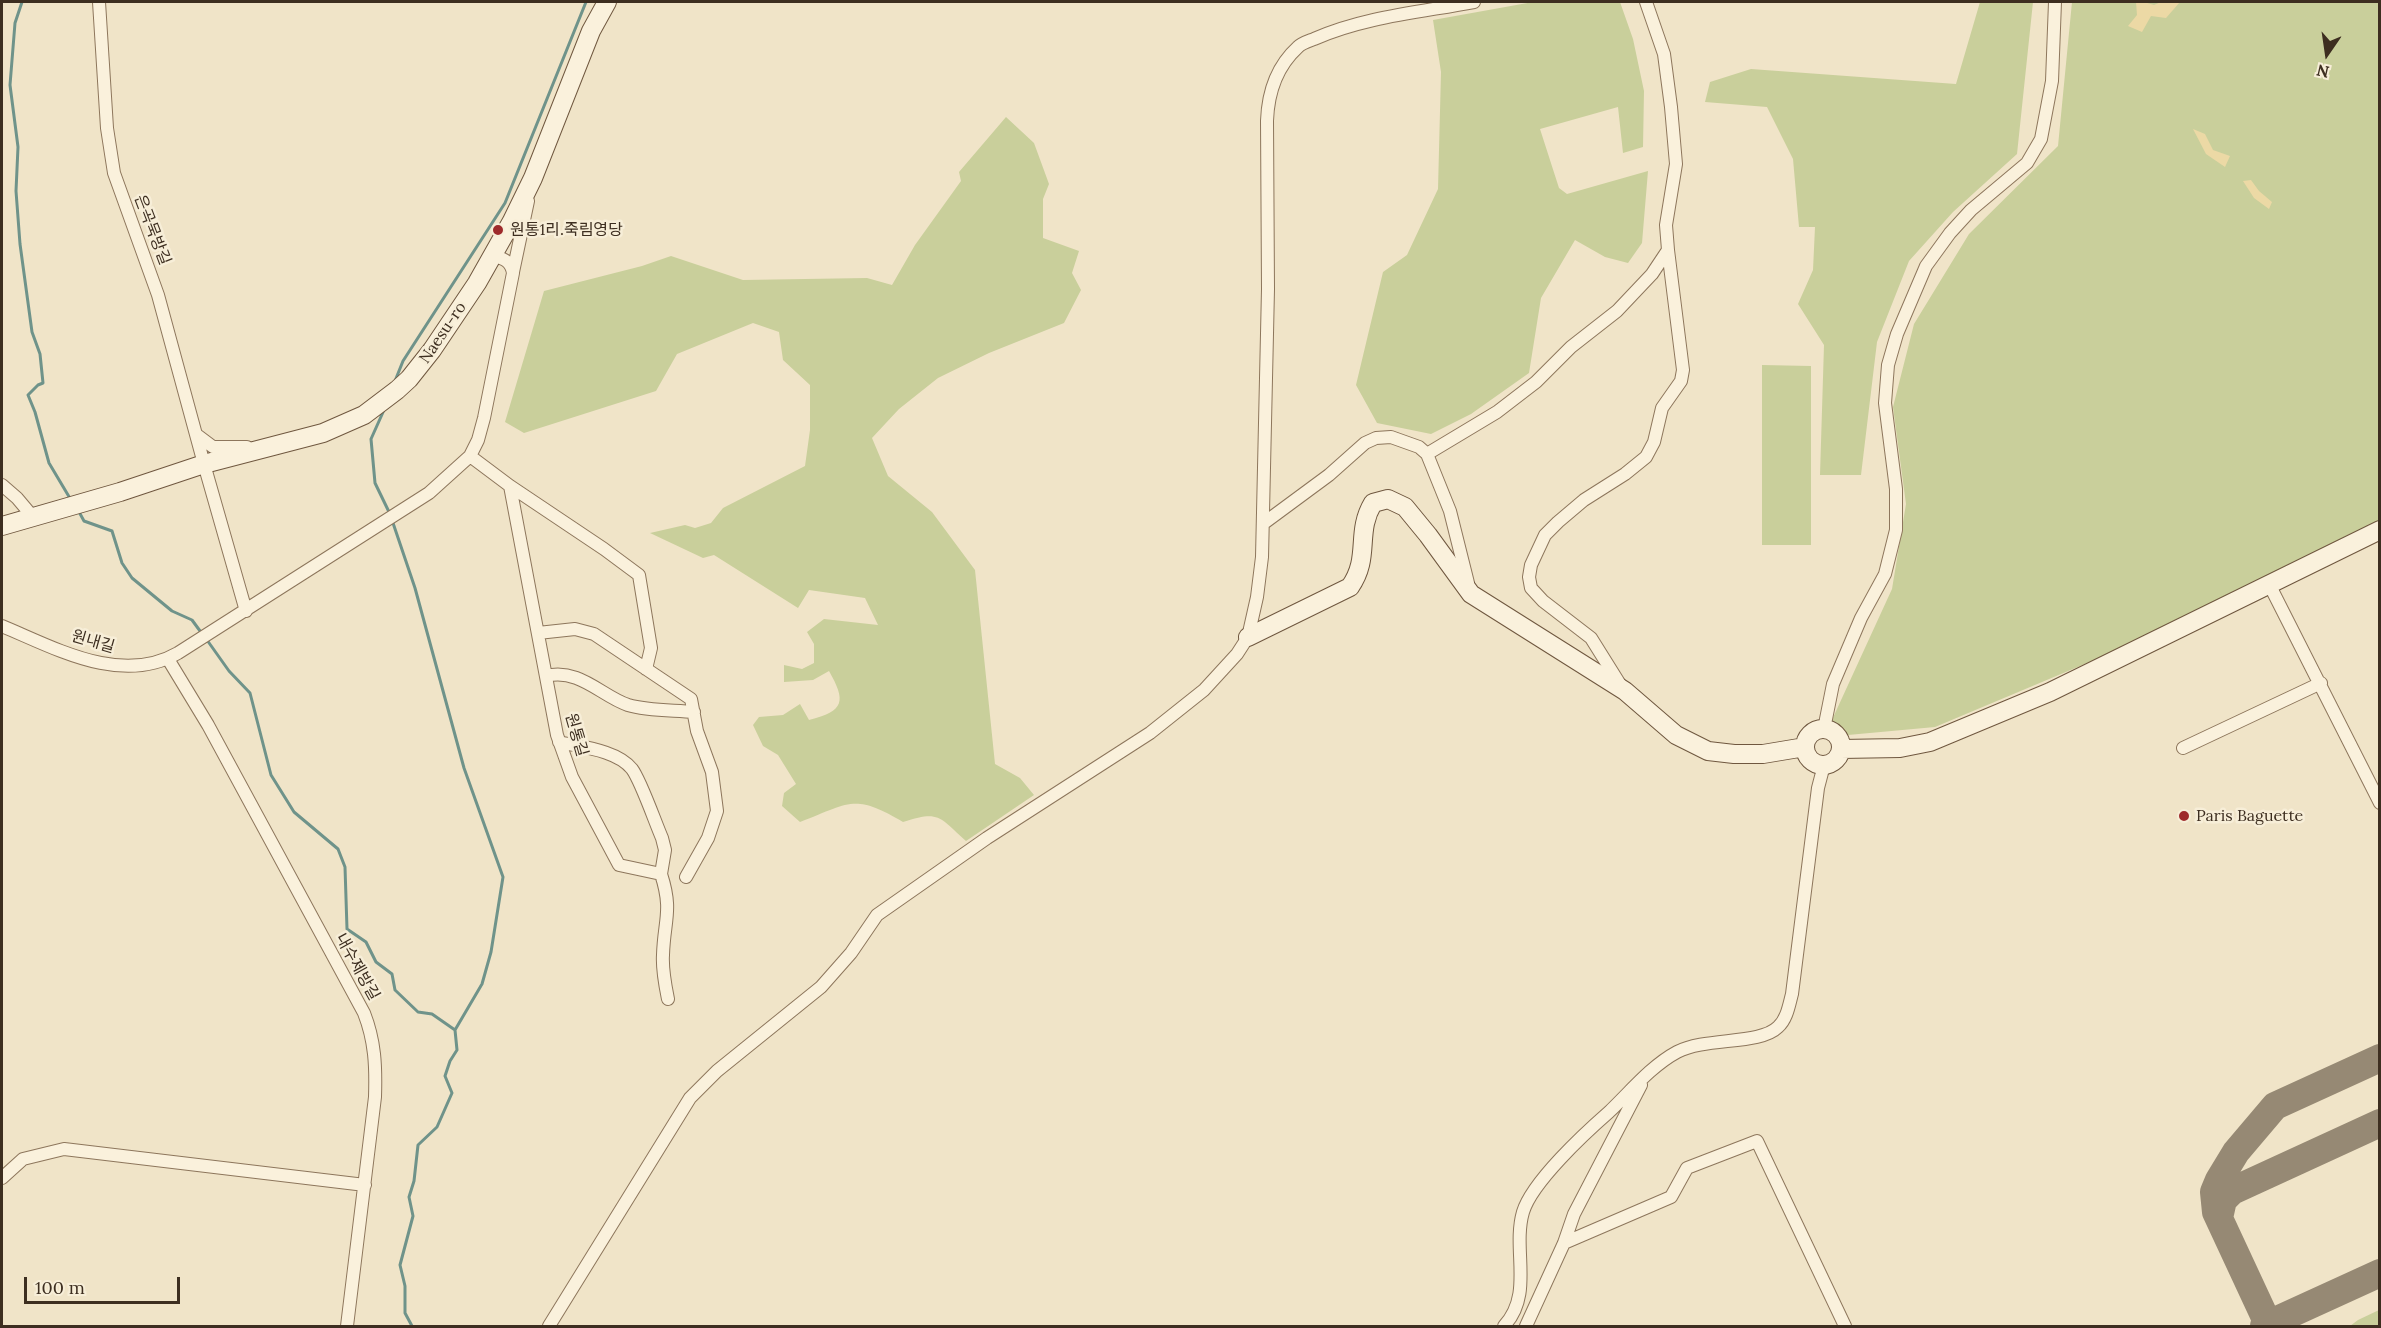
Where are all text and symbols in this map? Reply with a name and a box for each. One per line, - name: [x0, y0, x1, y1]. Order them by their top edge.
- north arrow: [2297, 24, 2357, 84]
- text: N: [2315, 60, 2331, 83]
- street label: 은곡묵방길: [130, 192, 174, 268]
- place label: 원통1리.죽림영당: [510, 220, 623, 240]
- marker: 원통1리.죽림영당: [491, 223, 505, 237]
- street label: Naesu-ro: [415, 299, 471, 367]
- street label: 원내길: [69, 627, 117, 657]
- street label: 원통길: [561, 711, 591, 759]
- place label: Paris Baguette: [2196, 806, 2303, 826]
- marker: Paris Baguette: [2177, 809, 2191, 823]
- street label: 내수제방길: [331, 930, 383, 1004]
- scale bar: [27, 1265, 183, 1303]
- text: 100 m: [35, 1276, 85, 1299]

